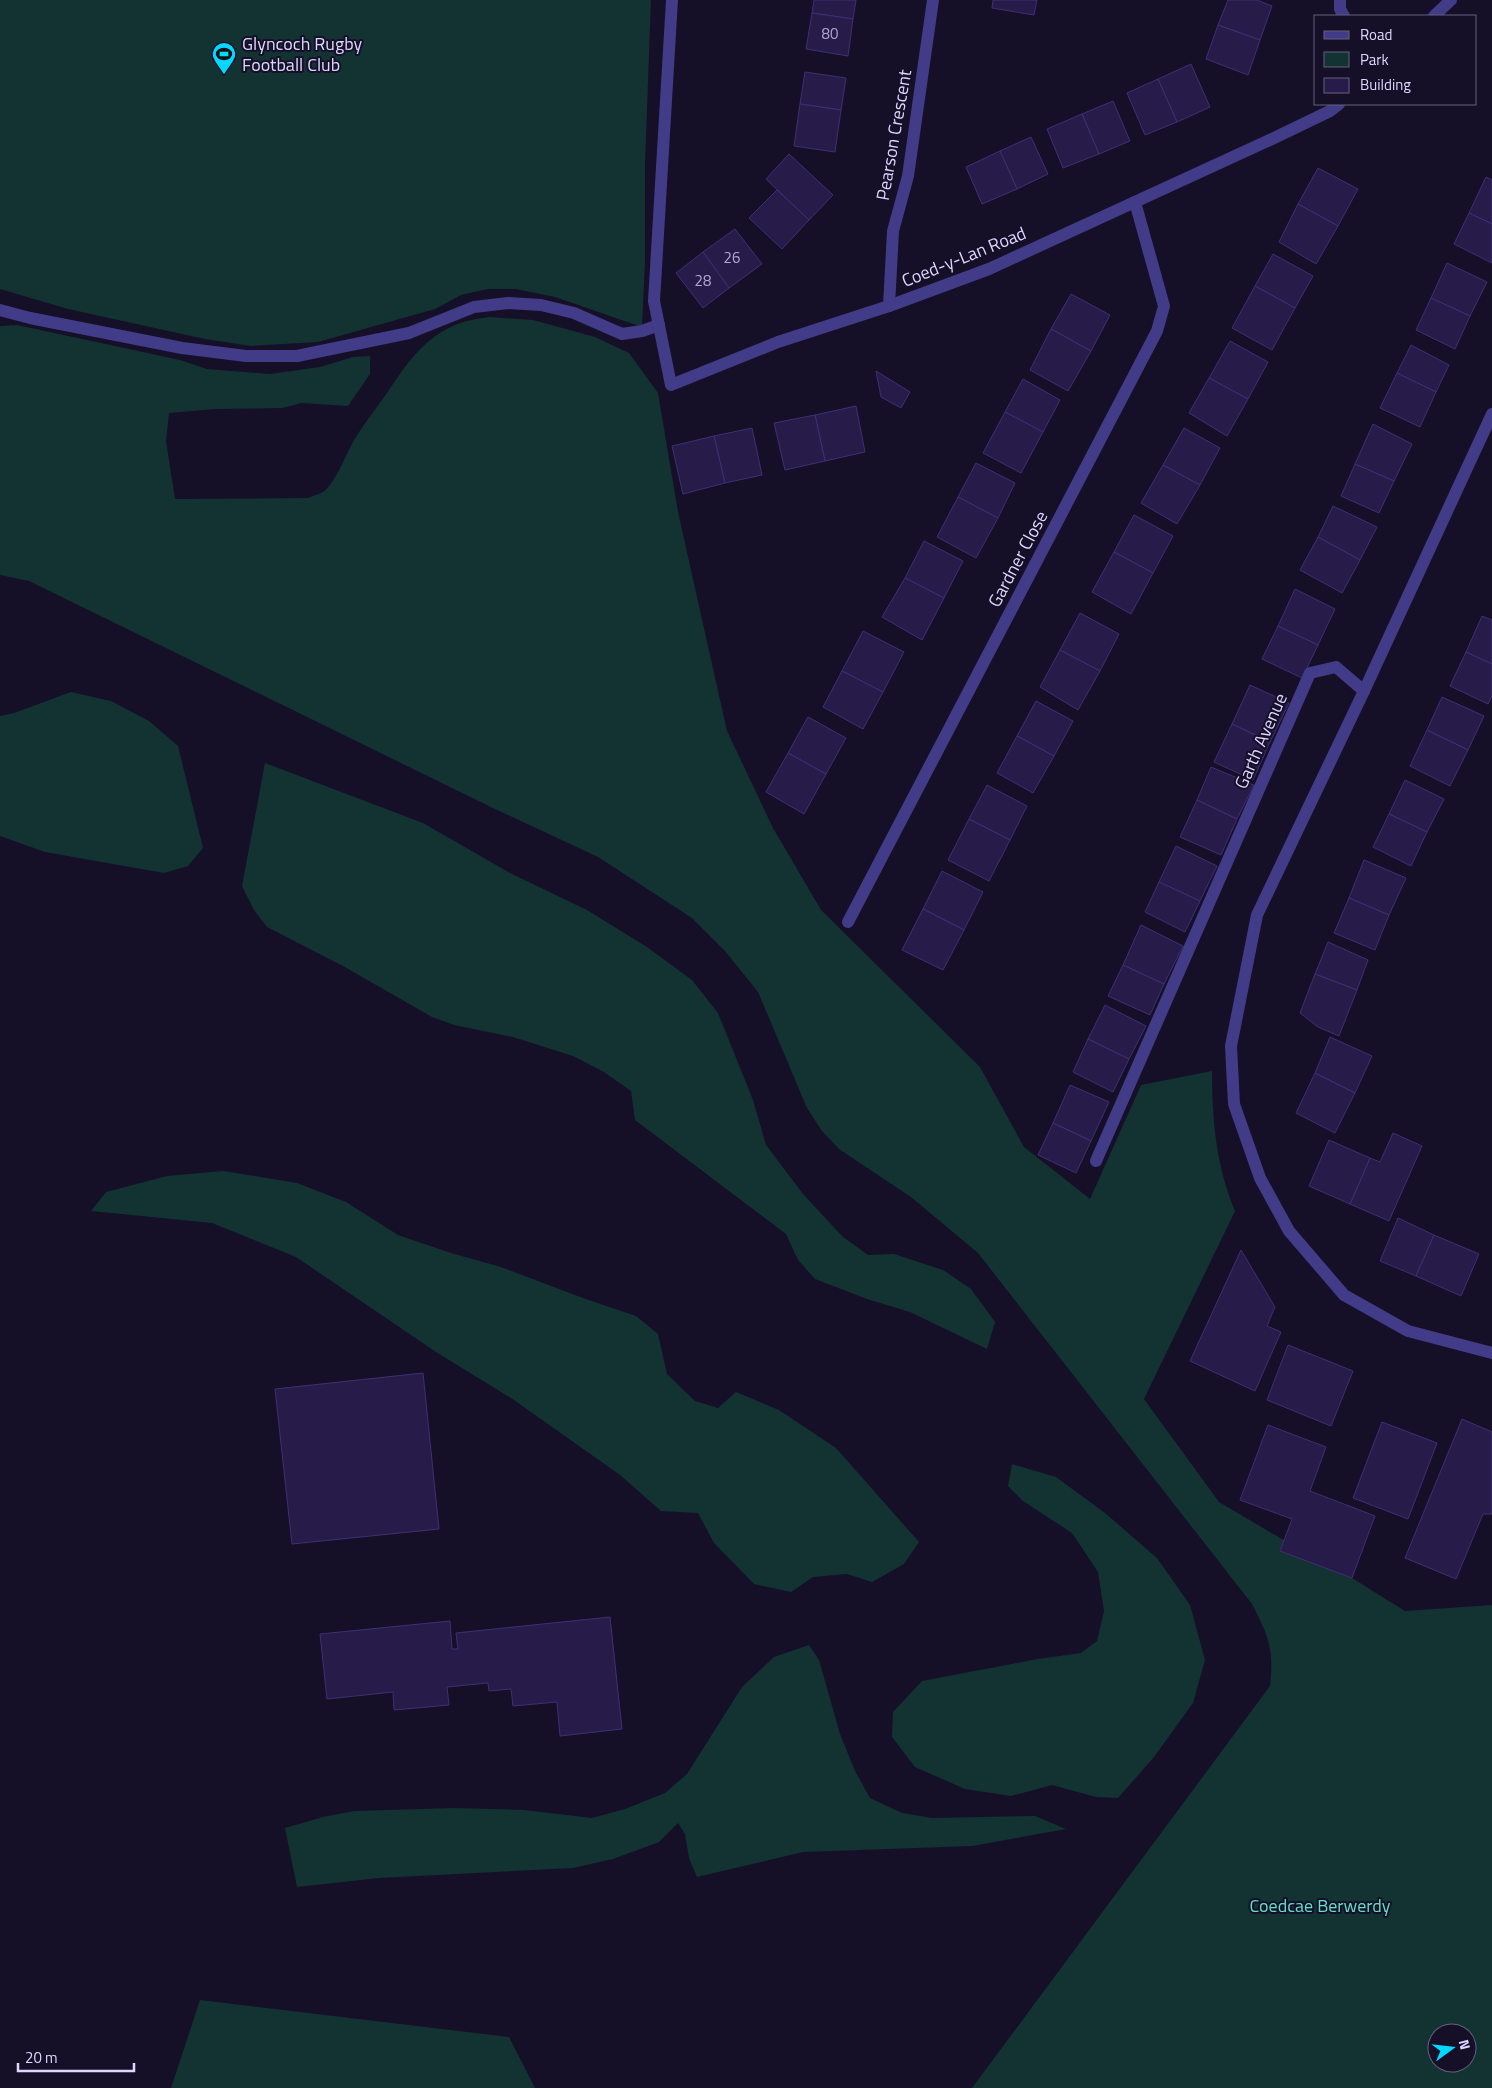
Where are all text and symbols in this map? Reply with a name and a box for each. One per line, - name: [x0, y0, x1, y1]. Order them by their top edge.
- legend: [1314, 15, 1477, 105]
- house number: 80: [822, 22, 838, 45]
- text: Road: [1360, 23, 1392, 46]
- place label: Glyncoch Rugby Football Club: [242, 30, 362, 78]
- sports icon: Glyncoch Rugby Football Club: [211, 41, 237, 75]
- text: Park: [1360, 48, 1389, 71]
- street label: Pearson Crescent: [869, 67, 918, 202]
- text: Building: [1360, 73, 1411, 96]
- street label: Coed-y-Lan Road: [898, 219, 1030, 294]
- house number: 26: [724, 246, 740, 269]
- house number: 28: [695, 269, 711, 292]
- street label: Gardner Close: [981, 506, 1054, 612]
- street label: Garth Avenue: [1227, 688, 1294, 793]
- park label: Coedcae Berwerdy: [1250, 1892, 1391, 1919]
- north arrow: [1427, 2023, 1477, 2073]
- text: N: [1454, 2037, 1476, 2052]
- scale bar: [18, 2040, 134, 2072]
- text: 20 m: [25, 2046, 58, 2069]

